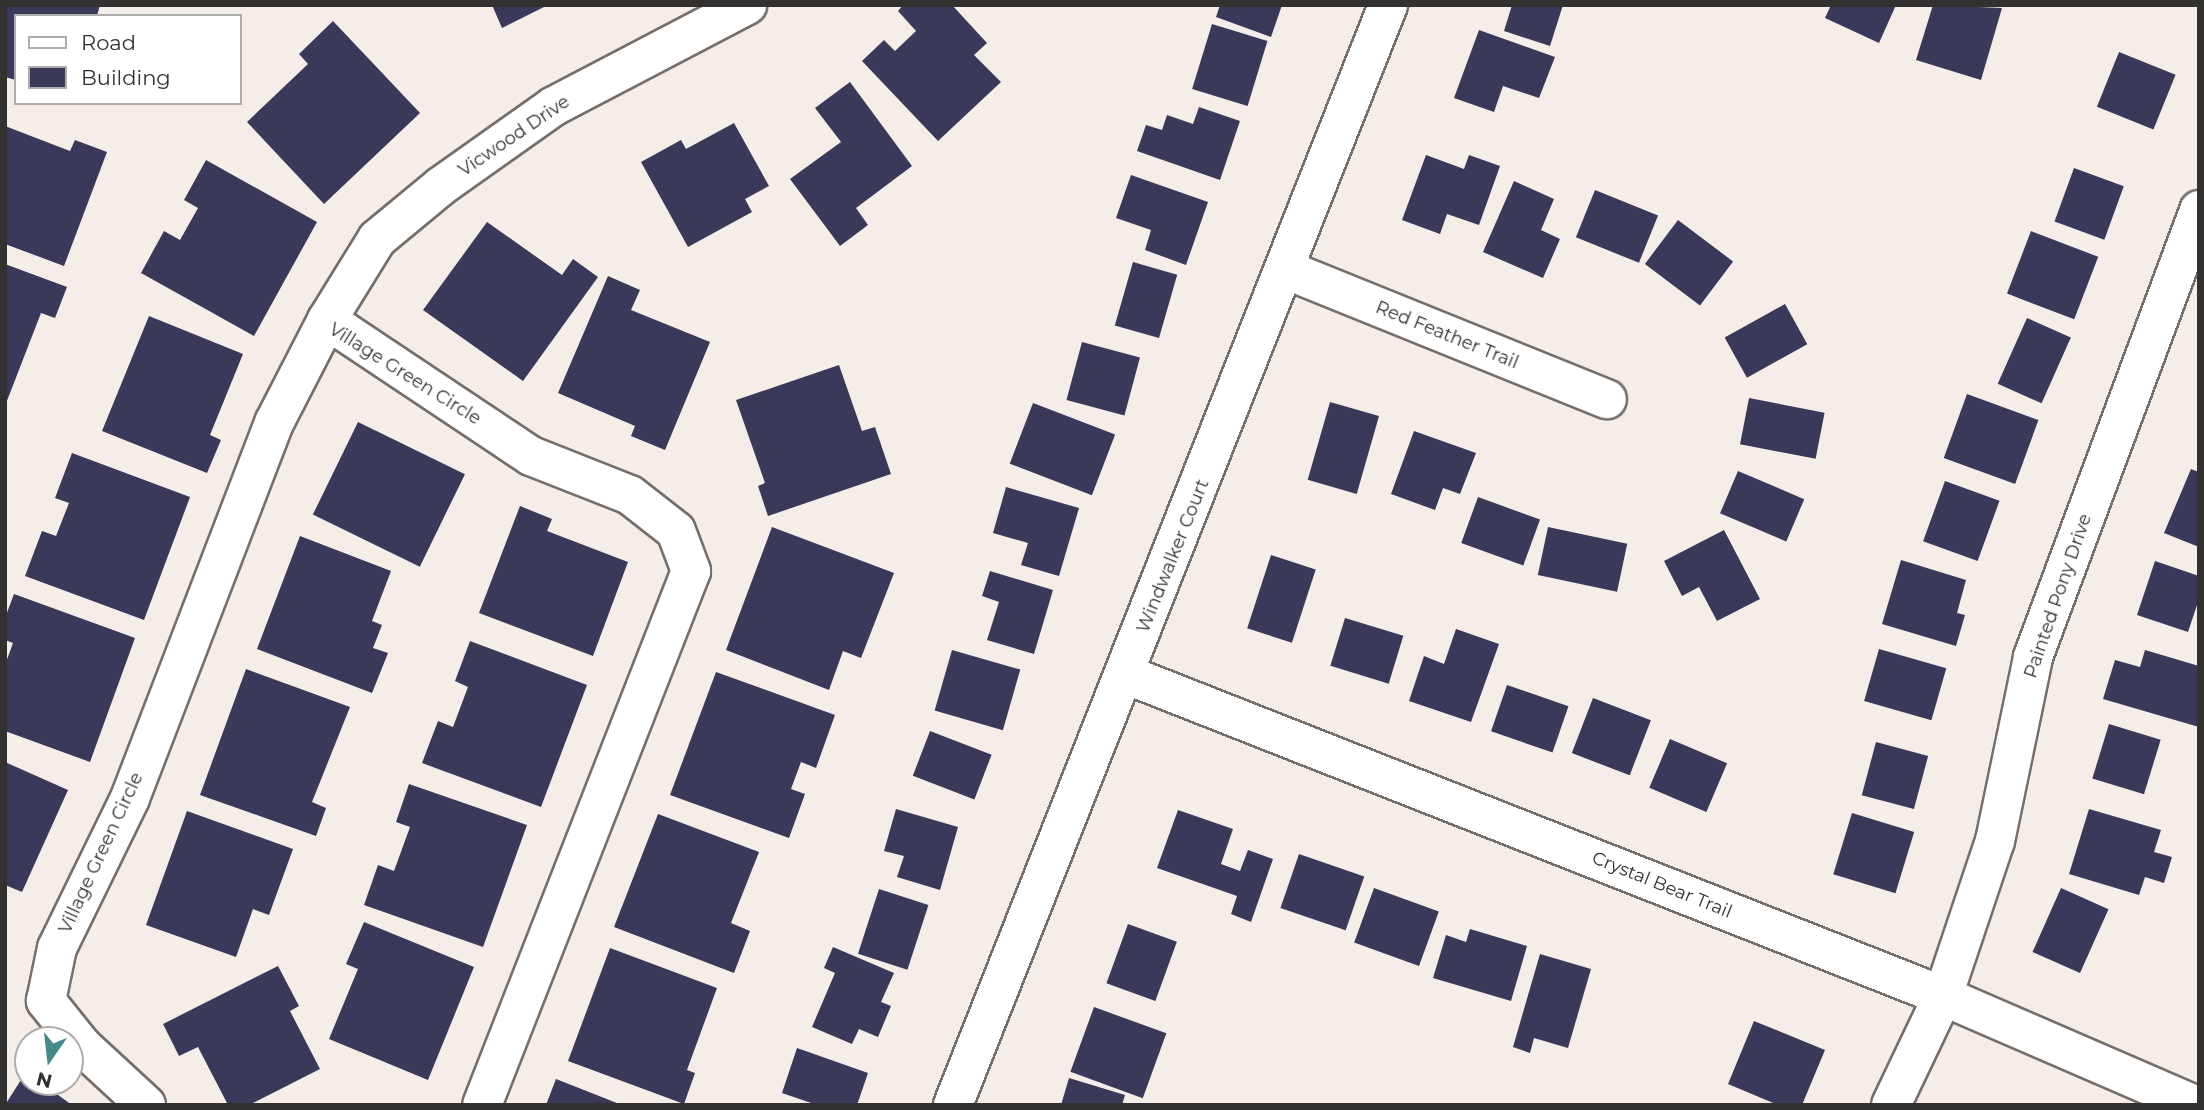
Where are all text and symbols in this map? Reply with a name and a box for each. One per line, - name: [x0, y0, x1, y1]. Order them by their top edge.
- legend: [14, 14, 242, 105]
- text: Road: [81, 30, 136, 55]
- text: Building: [81, 65, 171, 90]
- street label: Vicwood Drive: [454, 91, 574, 181]
- street label: Red Feather Trail: [1372, 296, 1522, 374]
- street label: Village Green Circle: [325, 318, 485, 430]
- street label: Windwalker Court: [1132, 476, 1214, 636]
- street label: Painted Pony Drive: [2020, 511, 2096, 681]
- street label: Village Green Circle: [54, 769, 148, 937]
- street label: Crystal Bear Trail: [1589, 847, 1735, 923]
- north arrow: [14, 1026, 84, 1096]
- text: N: [34, 1067, 55, 1093]

